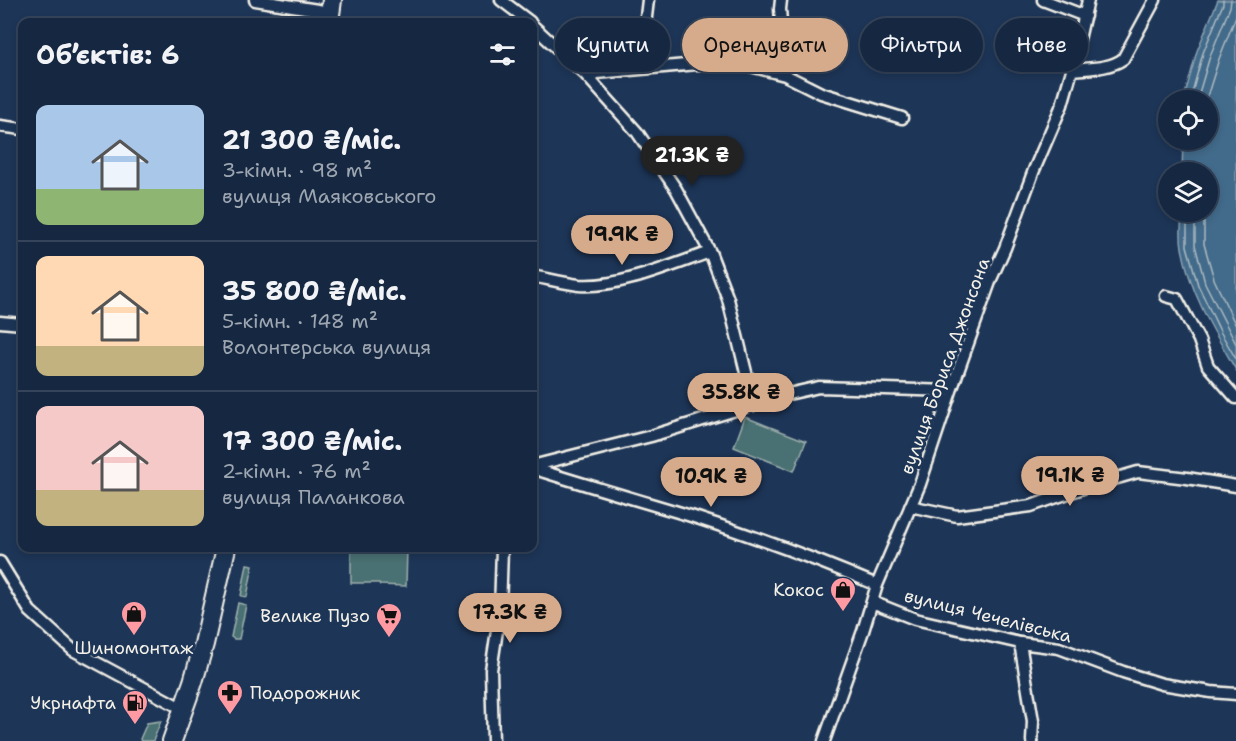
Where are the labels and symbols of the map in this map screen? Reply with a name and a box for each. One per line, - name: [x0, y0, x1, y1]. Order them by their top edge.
- pin: 21.3K ₴: [637, 136, 747, 187]
- pin: 19.9K ₴: [567, 215, 677, 266]
- street label: вулиця Бориса Джонсона: [895, 254, 995, 478]
- pin: 35.8K ₴: [686, 373, 796, 424]
- pin: 19.1K ₴: [1015, 456, 1125, 507]
- pin: 10.9K ₴: [656, 457, 766, 508]
- shop icon: Кокос: [828, 575, 858, 613]
- place label: Кокос: [773, 578, 824, 602]
- street label: вулиця Чечелівська: [902, 584, 1074, 648]
- pin: 17.3K ₴: [455, 593, 565, 644]
- shop icon: Шиномонтаж: [119, 599, 149, 637]
- supermarket icon: Велике Пузо: [374, 601, 404, 639]
- place label: Велике Пузо: [260, 604, 370, 628]
- place label: Шиномонтаж: [75, 636, 194, 660]
- pharmacy icon: Подорожник: [215, 678, 245, 716]
- place label: Подорожник: [250, 681, 361, 705]
- fuel station icon: Укрнафта: [120, 688, 150, 726]
- place label: Укрнафта: [30, 691, 116, 715]

